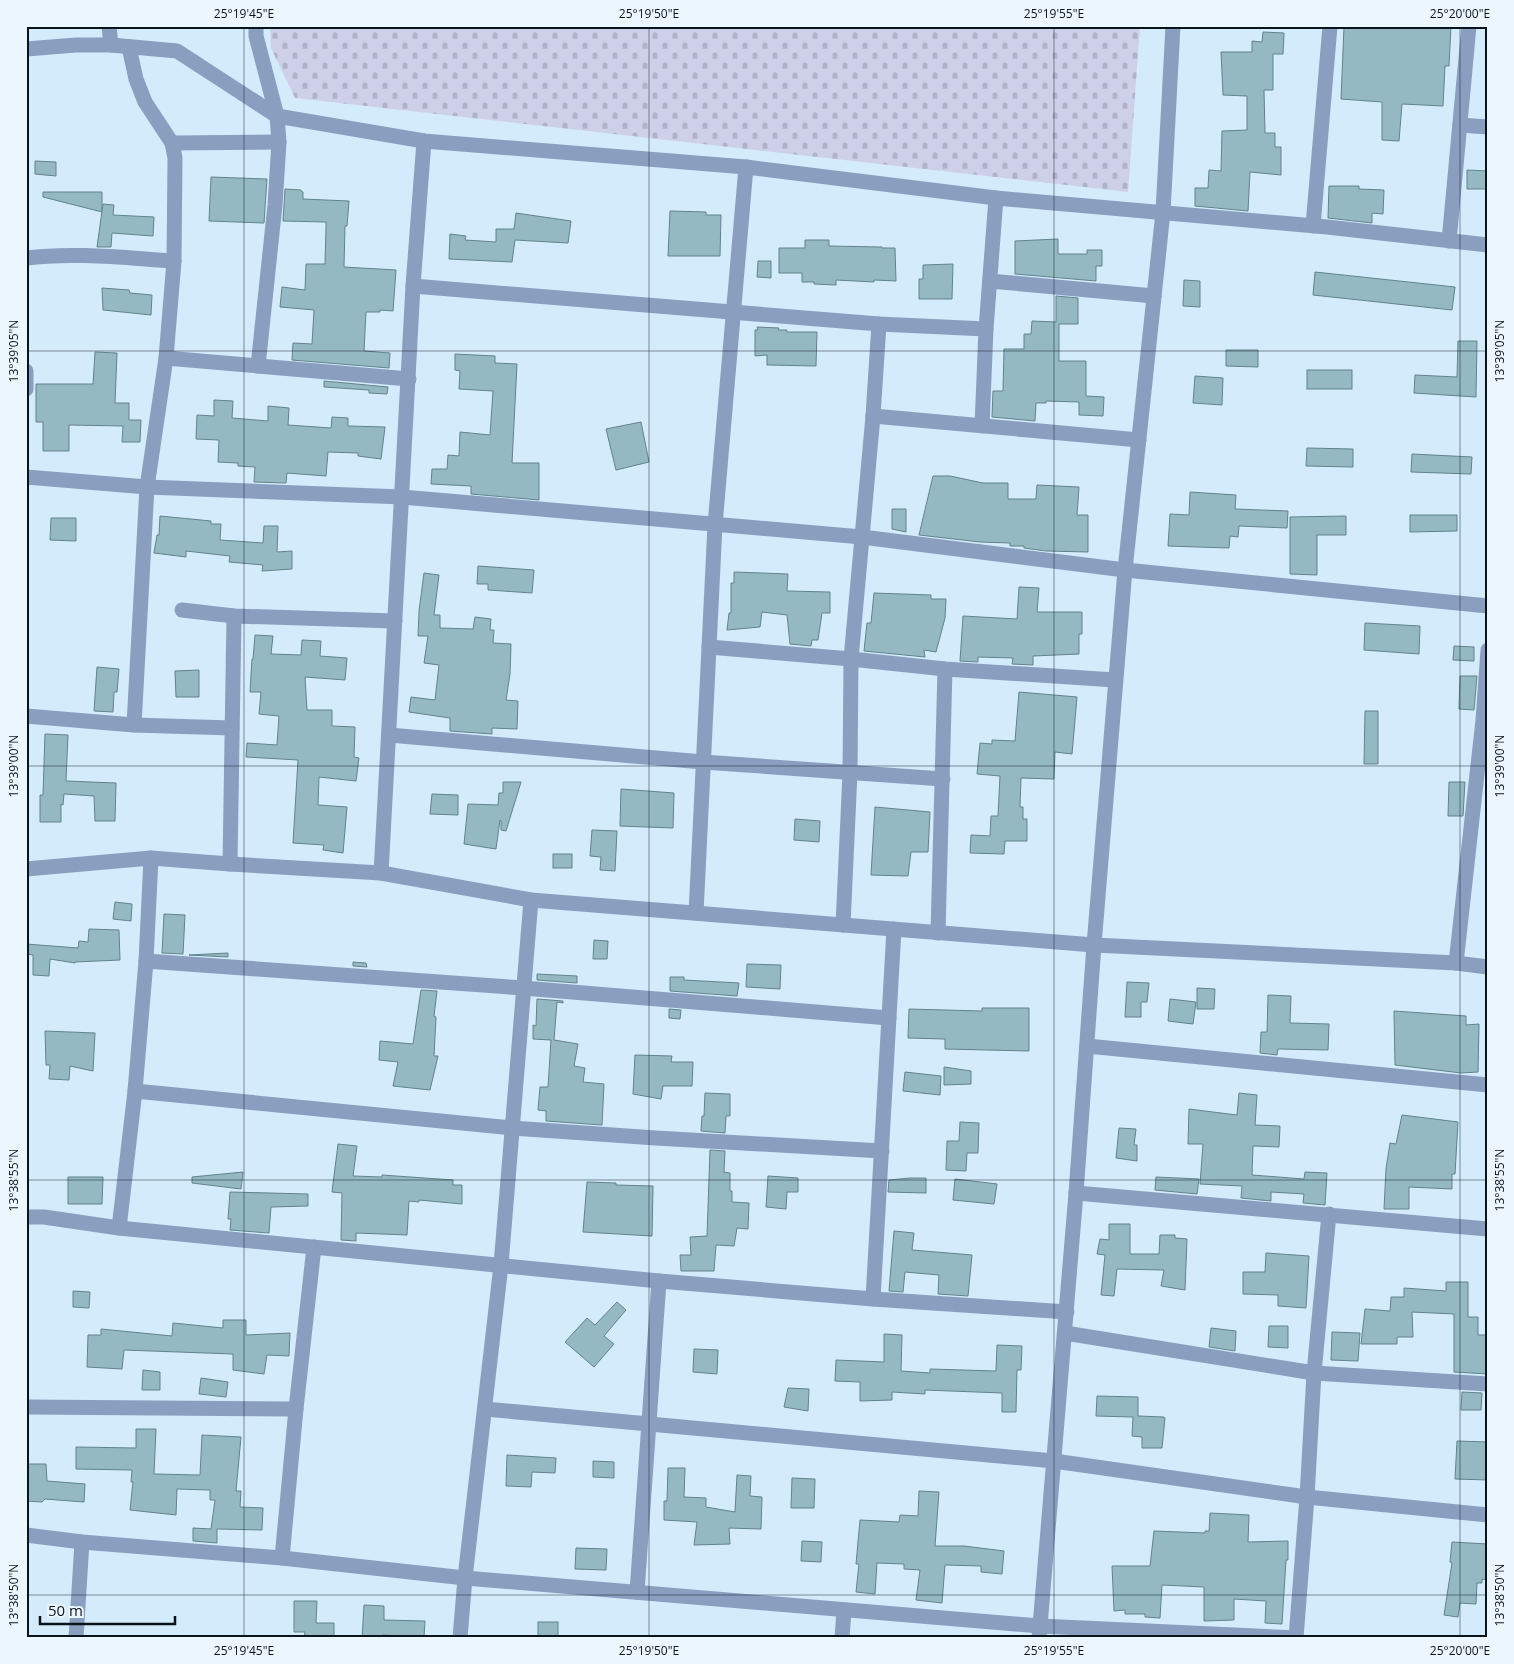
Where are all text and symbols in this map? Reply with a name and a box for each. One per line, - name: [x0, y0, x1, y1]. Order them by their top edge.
- text: 25°19'45"E: [214, 5, 274, 22]
- text: 25°19'50"E: [619, 5, 679, 22]
- text: 25°19'55"E: [1024, 5, 1084, 22]
- text: 25°20'00"E: [1430, 5, 1490, 22]
- text: 13°39'05"N: [5, 320, 22, 382]
- text: 13°39'05"N: [1491, 320, 1508, 382]
- text: 13°39'00"N: [5, 735, 22, 797]
- text: 13°39'00"N: [1491, 735, 1508, 797]
- text: 13°38'55"N: [5, 1149, 22, 1211]
- text: 13°38'55"N: [1491, 1149, 1508, 1211]
- text: 13°38'50"N: [5, 1564, 22, 1626]
- text: 13°38'50"N: [1491, 1564, 1508, 1626]
- scale bar: [40, 1594, 175, 1626]
- text: 50 m: [48, 1600, 83, 1620]
- text: 25°19'45"E: [214, 1642, 274, 1659]
- text: 25°19'50"E: [619, 1642, 679, 1659]
- text: 25°19'55"E: [1024, 1642, 1084, 1659]
- text: 25°20'00"E: [1430, 1642, 1490, 1659]

